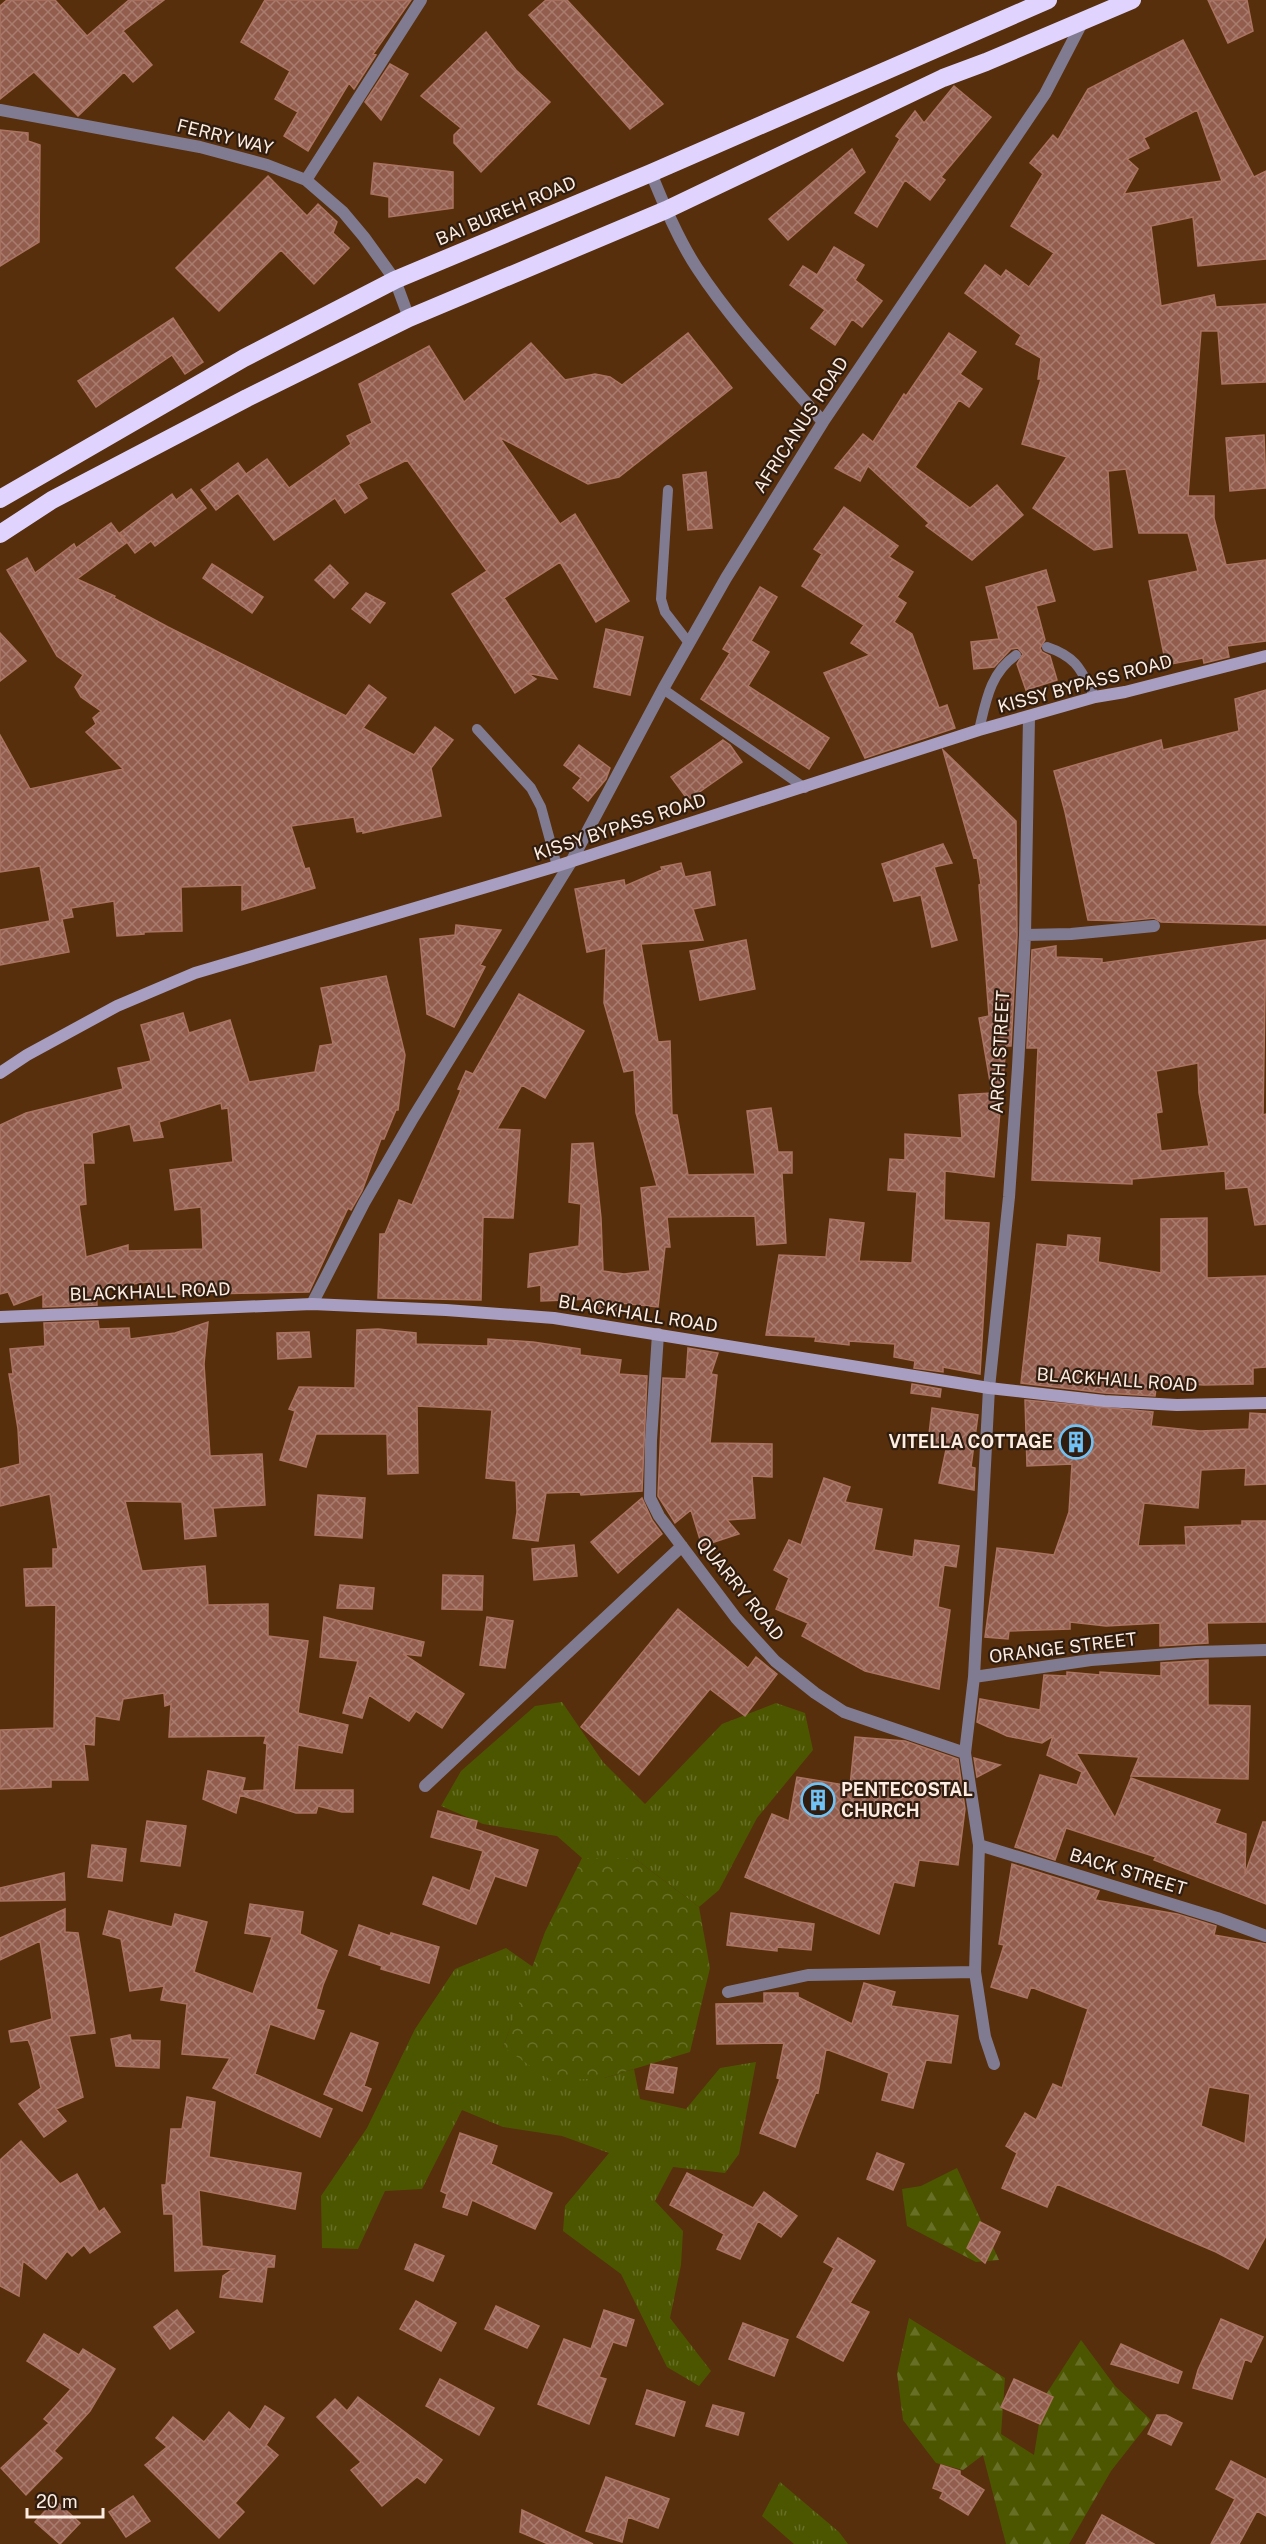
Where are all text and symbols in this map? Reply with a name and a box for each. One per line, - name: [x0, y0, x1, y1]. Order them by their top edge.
- street label: FERRY WAY: [175, 114, 275, 159]
- street label: BAI BUREH ROAD: [432, 171, 579, 250]
- street label: AFRICANUS ROAD: [749, 353, 852, 497]
- street label: KISSY BYPASS ROAD: [995, 650, 1174, 717]
- street label: KISSY BYPASS ROAD: [531, 789, 709, 864]
- street label: ARCH STREET: [986, 989, 1013, 1114]
- street label: BLACKHALL ROAD: [69, 1278, 231, 1305]
- street label: BLACKHALL ROAD: [557, 1291, 719, 1336]
- street label: BLACKHALL ROAD: [1036, 1363, 1198, 1396]
- building icon: VITELLA COTTAGE: [1058, 1424, 1094, 1460]
- place label: VITELLA COTTAGE: [889, 1431, 1053, 1452]
- street label: QUARRY ROAD: [692, 1533, 789, 1645]
- street label: ORANGE STREET: [988, 1628, 1138, 1667]
- place label: PENTECOSTAL CHURCH: [841, 1779, 973, 1821]
- building icon: PENTECOSTAL CHURCH: [800, 1782, 836, 1818]
- street label: BACK STREET: [1067, 1844, 1189, 1899]
- scale bar: [27, 2481, 104, 2519]
- text: 20 m: [36, 2491, 78, 2512]

